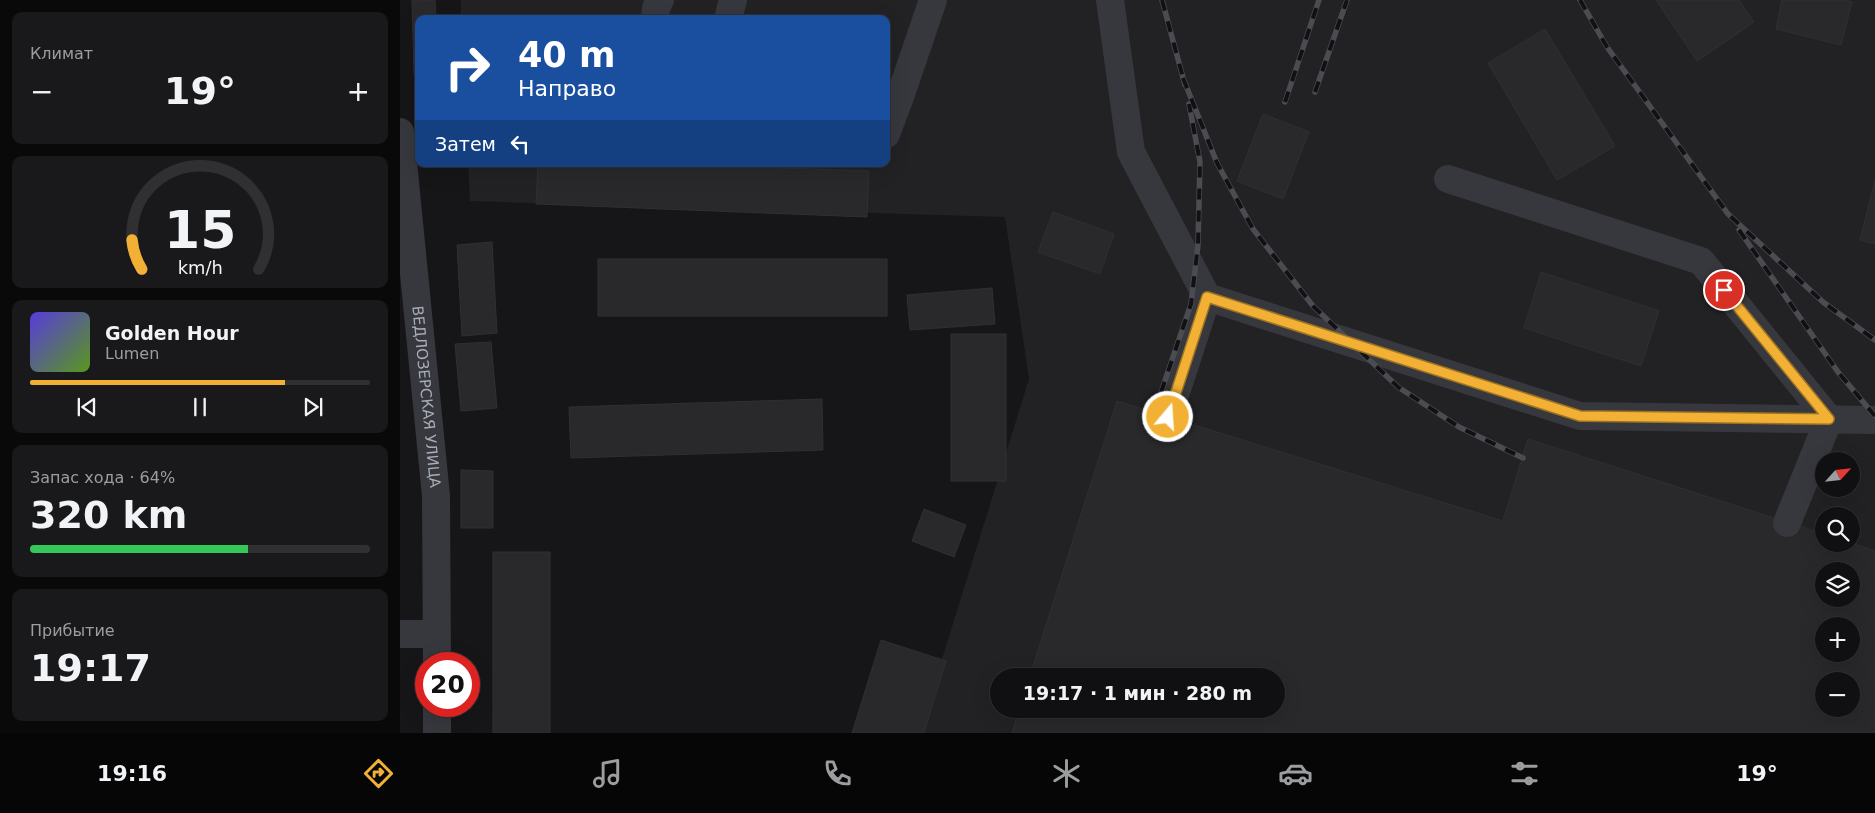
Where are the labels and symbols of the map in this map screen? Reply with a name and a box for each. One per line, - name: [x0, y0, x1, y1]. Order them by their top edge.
- pin: [1703, 269, 1745, 311]
- street label: ВЕДЛОЗЕРСКАЯ УЛИЦА: [408, 305, 444, 489]
- position arrow: [1141, 390, 1193, 442]
- north arrow: [1815, 452, 1860, 498]
- speed limit sign: 20: [415, 652, 480, 717]

